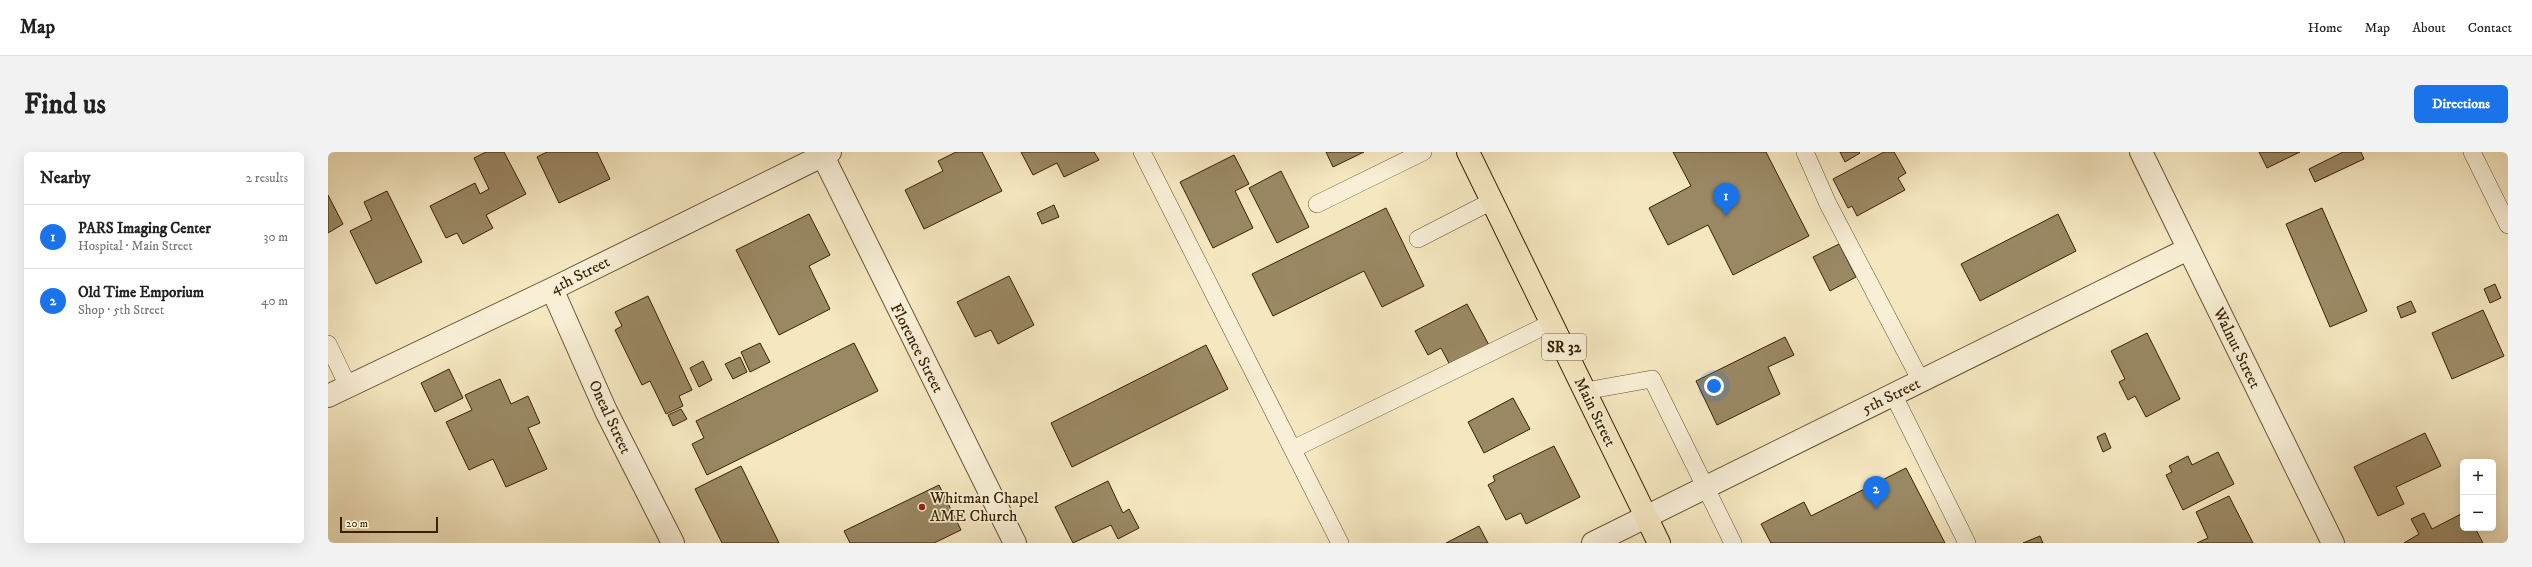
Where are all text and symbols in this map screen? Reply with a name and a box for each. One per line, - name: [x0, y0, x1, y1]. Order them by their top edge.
- text: Map: [20, 16, 55, 39]
- text: Home: [2308, 19, 2342, 37]
- text: Map: [2364, 19, 2390, 37]
- text: About: [2412, 19, 2446, 37]
- text: Contact: [2468, 19, 2512, 37]
- button: Directions: [2414, 85, 2508, 123]
- text: Find us: [24, 87, 106, 122]
- text: Nearby: [40, 167, 90, 189]
- text: 2 results: [246, 170, 288, 186]
- pin: 1: [1713, 183, 1739, 216]
- text: PARS Imaging Center: [78, 219, 211, 238]
- text: 1: [51, 229, 55, 245]
- text: 30 m: [264, 229, 288, 245]
- text: Hospital · Main Street: [78, 238, 193, 254]
- street label: 4th Street: [547, 252, 613, 298]
- text: Old Time Emporium: [78, 283, 204, 302]
- text: 2: [50, 293, 56, 309]
- text: 40 m: [261, 293, 288, 309]
- street label: Florence Street: [886, 300, 948, 396]
- text: Shop · 5th Street: [78, 302, 164, 318]
- street label: Walnut Street: [2208, 303, 2265, 392]
- road number: SR 32: [1542, 334, 1586, 360]
- street label: 5th Street: [1858, 373, 1924, 419]
- street label: Main Street: [1570, 374, 1620, 450]
- your location: [1704, 376, 1724, 396]
- street label: Oneal Street: [584, 377, 636, 457]
- map controls: [2460, 459, 2496, 531]
- button: +: [2460, 459, 2496, 495]
- pin: 2: [1863, 476, 1889, 509]
- place label: Whitman Chapel AME Church: [929, 488, 1039, 526]
- button: −: [2460, 495, 2496, 531]
- marker: Whitman Chapel AME Church: [917, 502, 927, 512]
- scale bar: [340, 515, 438, 534]
- text: 20 m: [346, 517, 368, 531]

